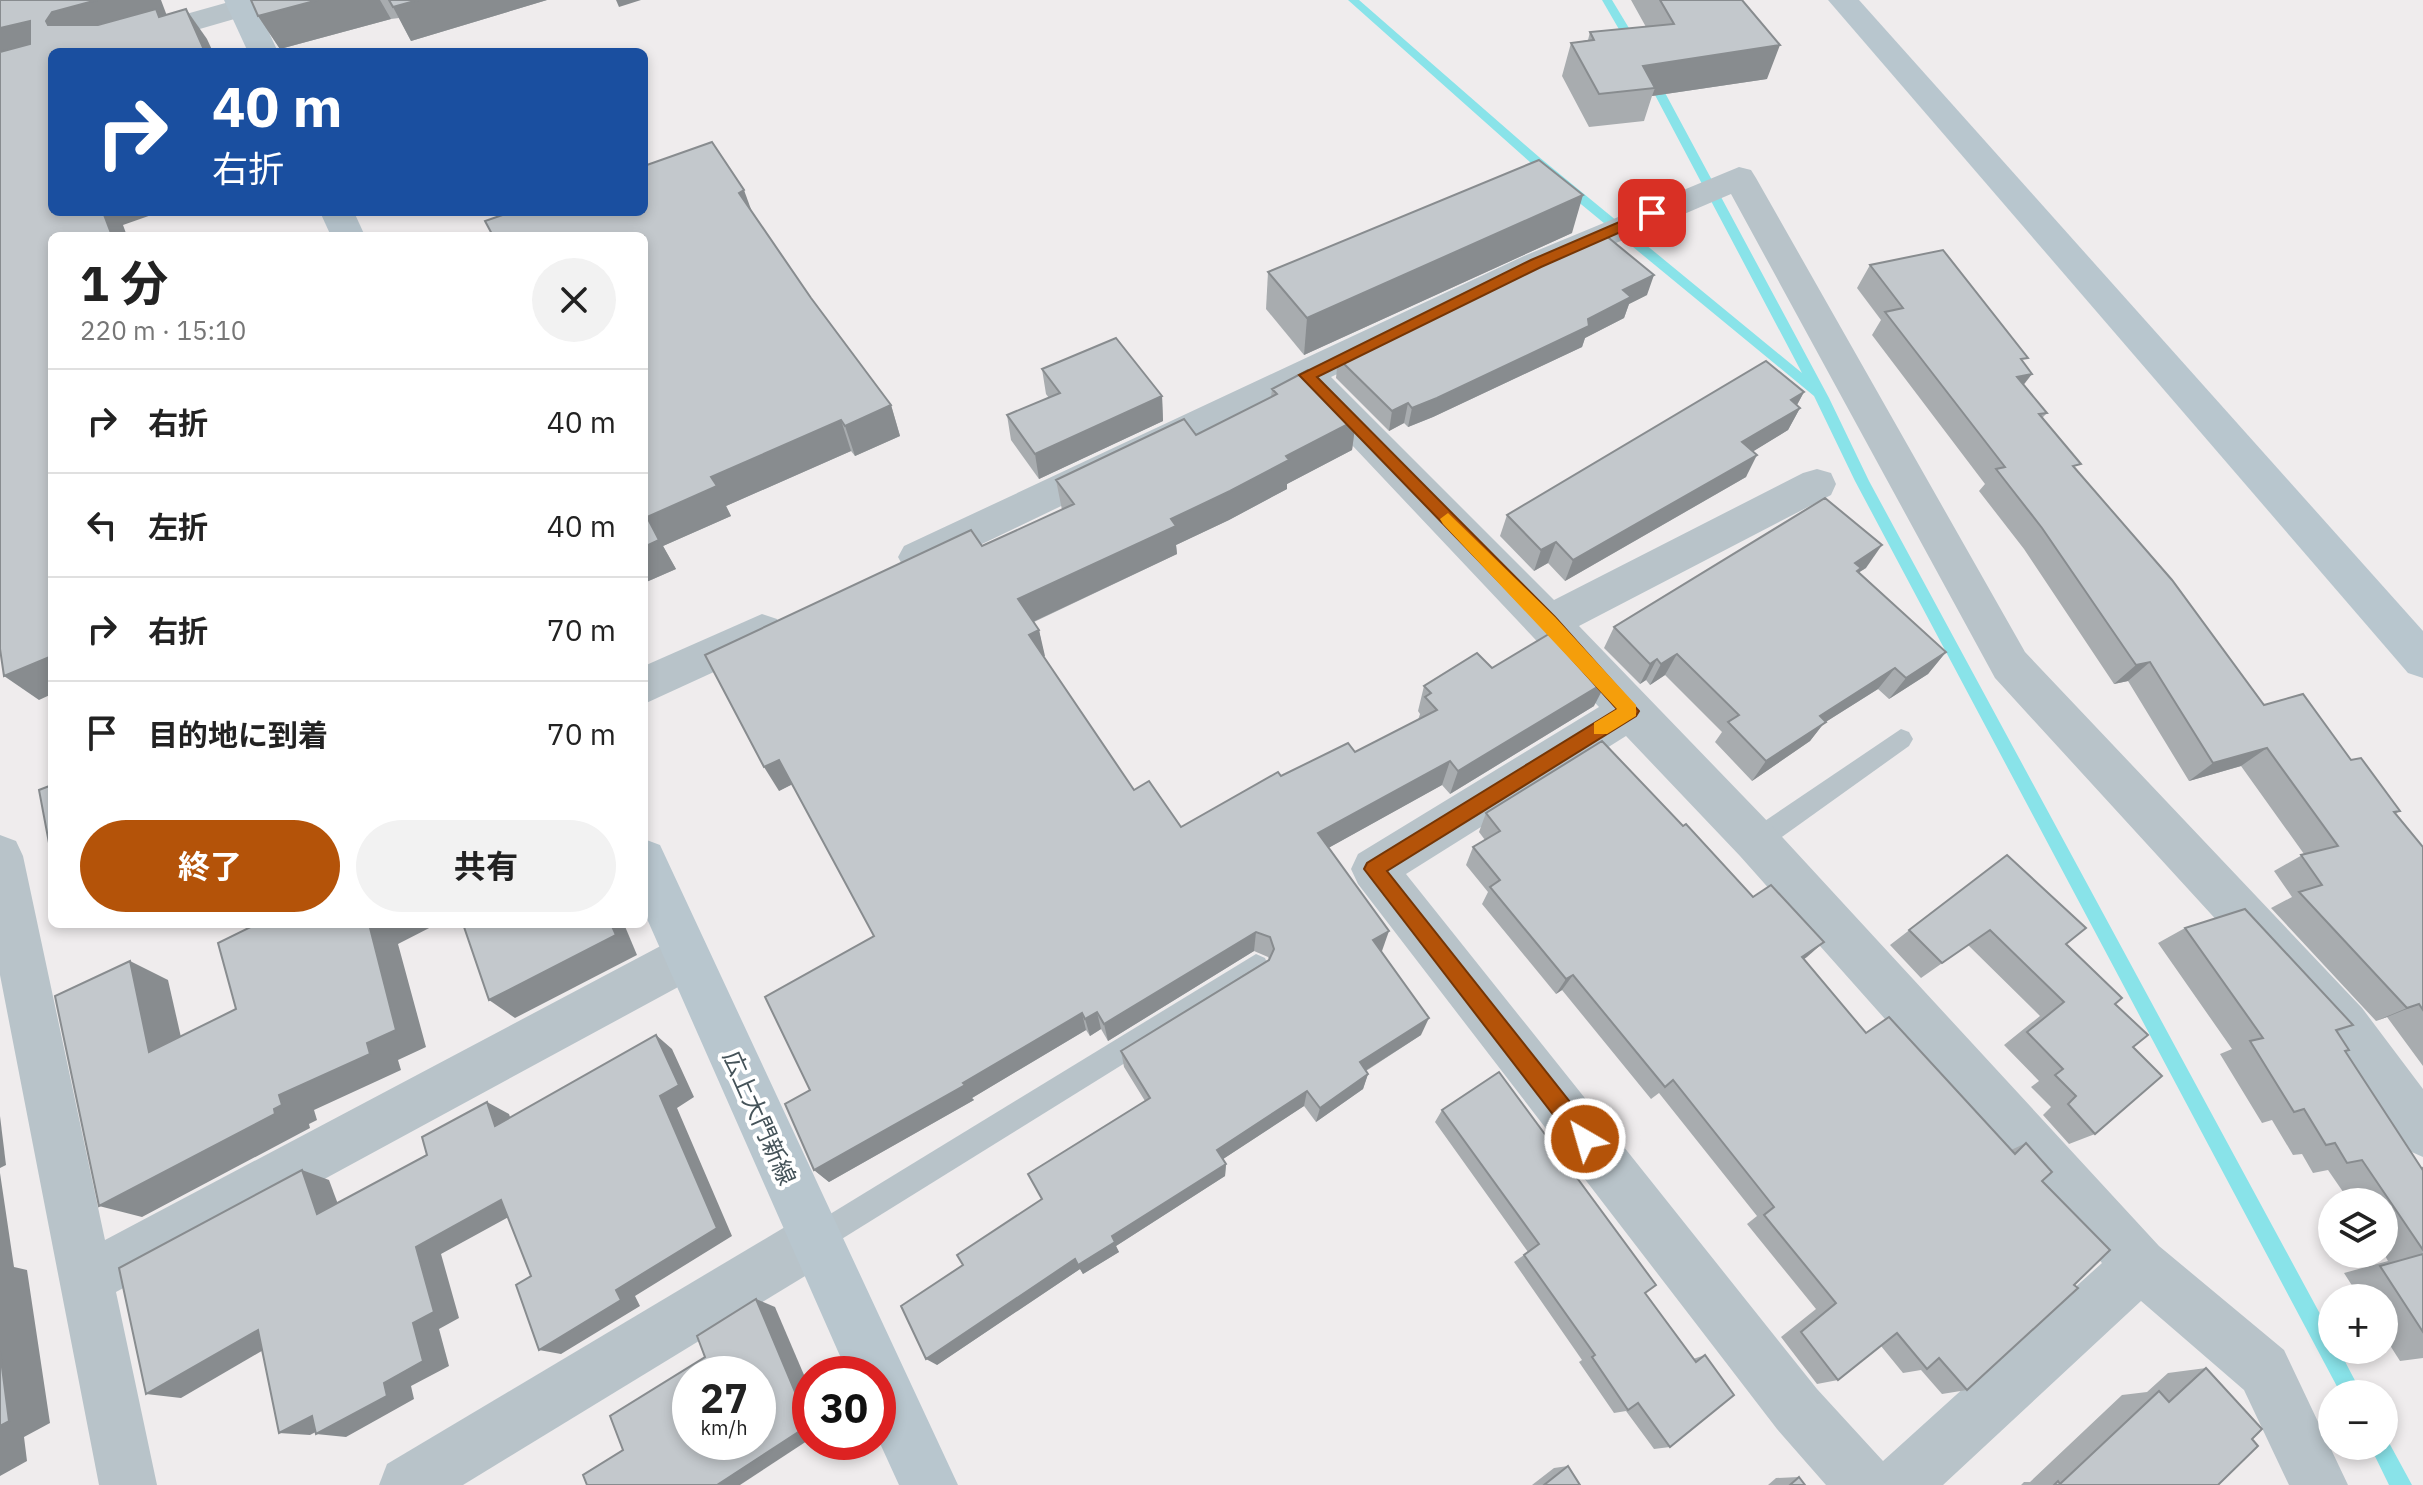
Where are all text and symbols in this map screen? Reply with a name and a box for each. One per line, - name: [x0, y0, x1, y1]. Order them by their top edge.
- text: 40 m: [212, 70, 342, 142]
- icon: right: [80, 80, 184, 184]
- text: 右折: [212, 145, 284, 192]
- pin: [1618, 179, 1686, 247]
- icon: arrive: [1630, 191, 1674, 235]
- text: 1 分: [80, 252, 168, 314]
- button: close: [532, 258, 616, 342]
- text: 220 m · 15:10: [80, 313, 246, 347]
- icon: right: [80, 399, 124, 443]
- text: 40 m: [547, 402, 616, 441]
- text: 右折: [148, 403, 208, 442]
- icon: left: [80, 503, 124, 547]
- text: 40 m: [547, 506, 616, 545]
- text: 左折: [148, 507, 208, 546]
- icon: right: [80, 607, 124, 651]
- text: 70 m: [547, 610, 616, 649]
- text: 右折: [148, 611, 208, 650]
- icon: arrive: [80, 711, 124, 755]
- text: 70 m: [547, 714, 616, 753]
- text: 目的地に到着: [148, 715, 328, 754]
- button: 終了: [80, 820, 340, 912]
- button: 共有: [356, 820, 616, 912]
- street label: 広上大門新線: [716, 1045, 804, 1190]
- position arrow: [1543, 1097, 1627, 1181]
- map controls: [2318, 1188, 2398, 1460]
- button: layers: [2318, 1188, 2398, 1268]
- button: +: [2318, 1284, 2398, 1364]
- speed limit sign: 30: [792, 1356, 896, 1460]
- text: 27: [700, 1372, 748, 1424]
- button: −: [2318, 1380, 2398, 1460]
- text: km/h: [700, 1414, 748, 1441]

